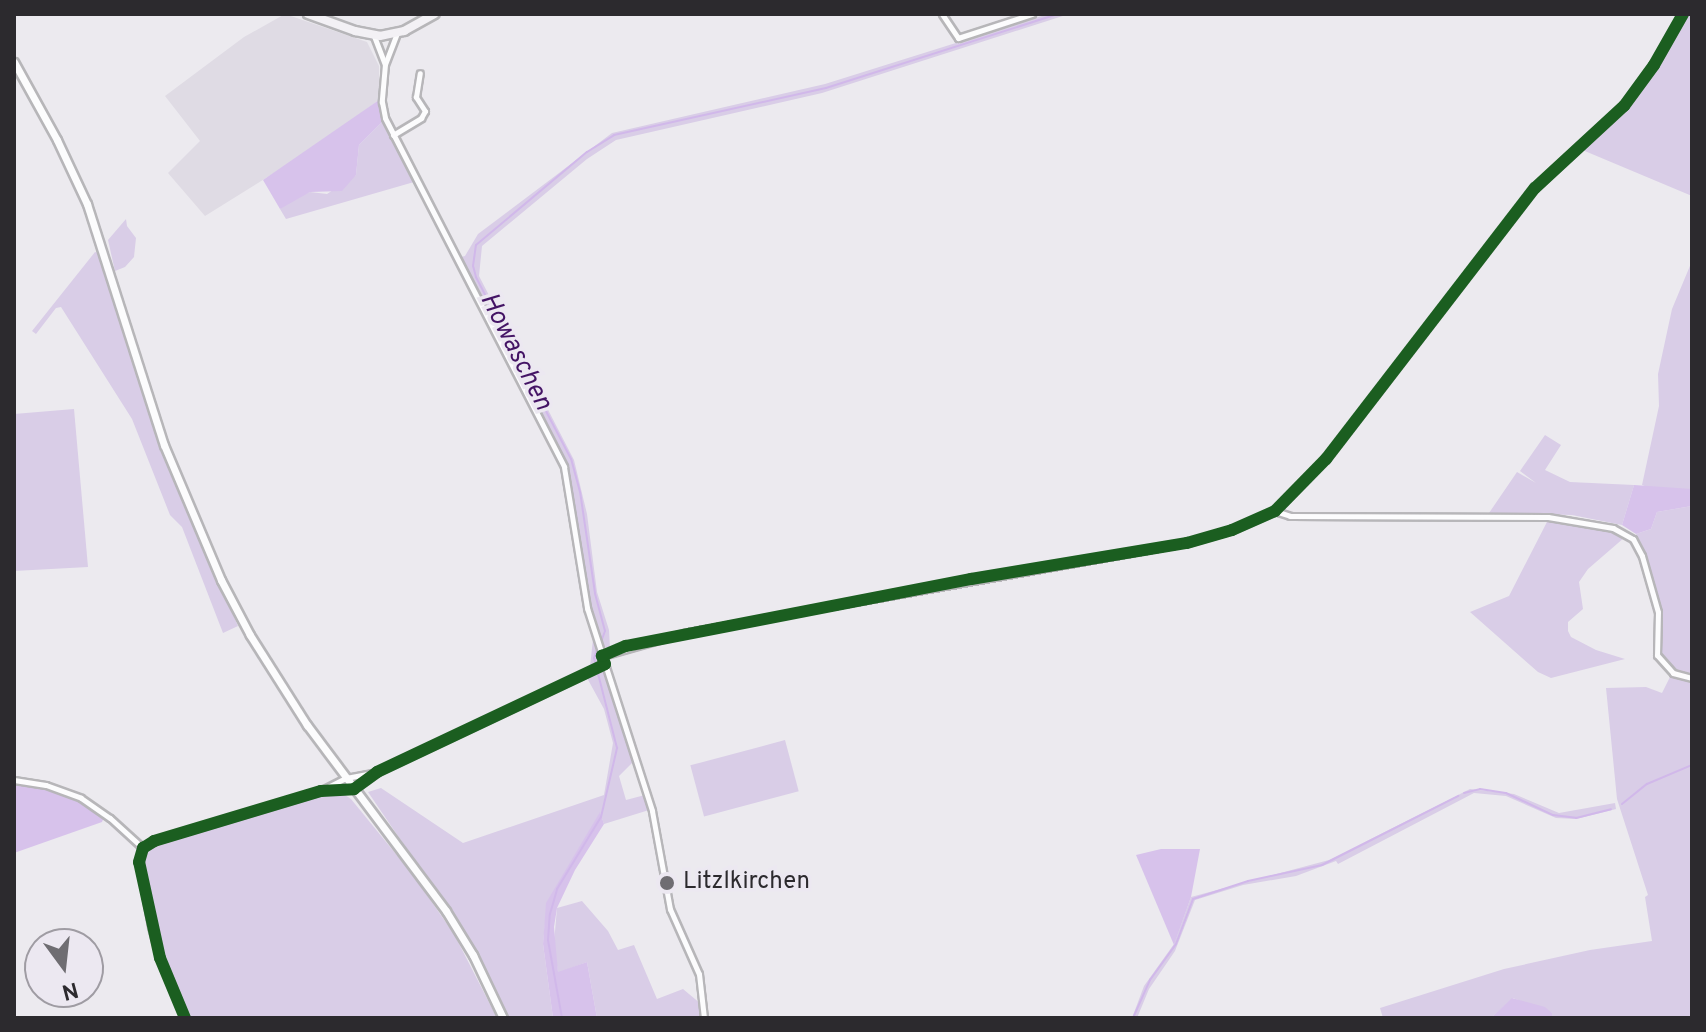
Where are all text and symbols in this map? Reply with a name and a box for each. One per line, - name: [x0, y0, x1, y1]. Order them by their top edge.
- water label: Howaschen: [472, 288, 558, 416]
- place label: Litzlkirchen: [683, 869, 810, 897]
- marker: Litzlkirchen: [658, 874, 676, 892]
- north arrow: [24, 928, 104, 1008]
- text: N: [59, 975, 81, 1005]

